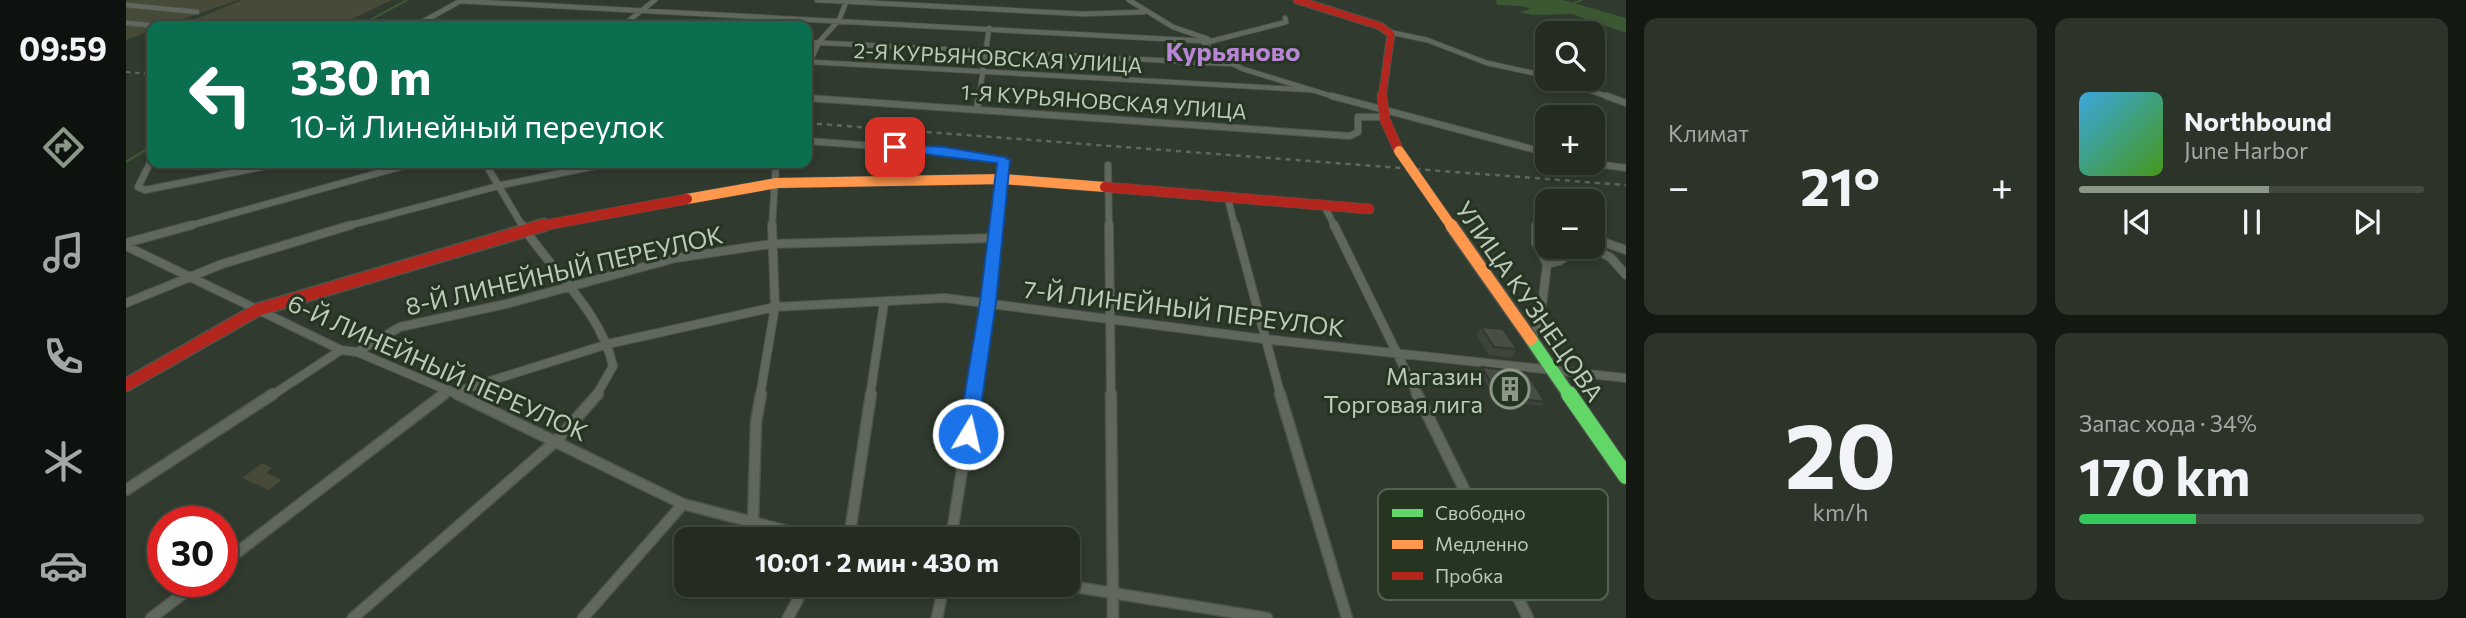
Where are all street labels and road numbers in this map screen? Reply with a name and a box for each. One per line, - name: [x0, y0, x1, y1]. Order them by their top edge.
- street label: 2-Я КУРЬЯНОВСКАЯ УЛИЦА: [853, 37, 1143, 77]
- street label: 1-Я КУРЬЯНОВСКАЯ УЛИЦА: [960, 79, 1248, 123]
- street label: УЛИЦА КУЗНЕЦОВА: [1450, 195, 1610, 407]
- street label: 8-Й ЛИНЕЙНЫЙ ПЕРЕУЛОК: [402, 219, 726, 321]
- street label: 7-Й ЛИНЕЙНЫЙ ПЕРЕУЛОК: [1022, 274, 1346, 342]
- street label: 6-Й ЛИНЕЙНЫЙ ПЕРЕУЛОК: [284, 288, 592, 446]

